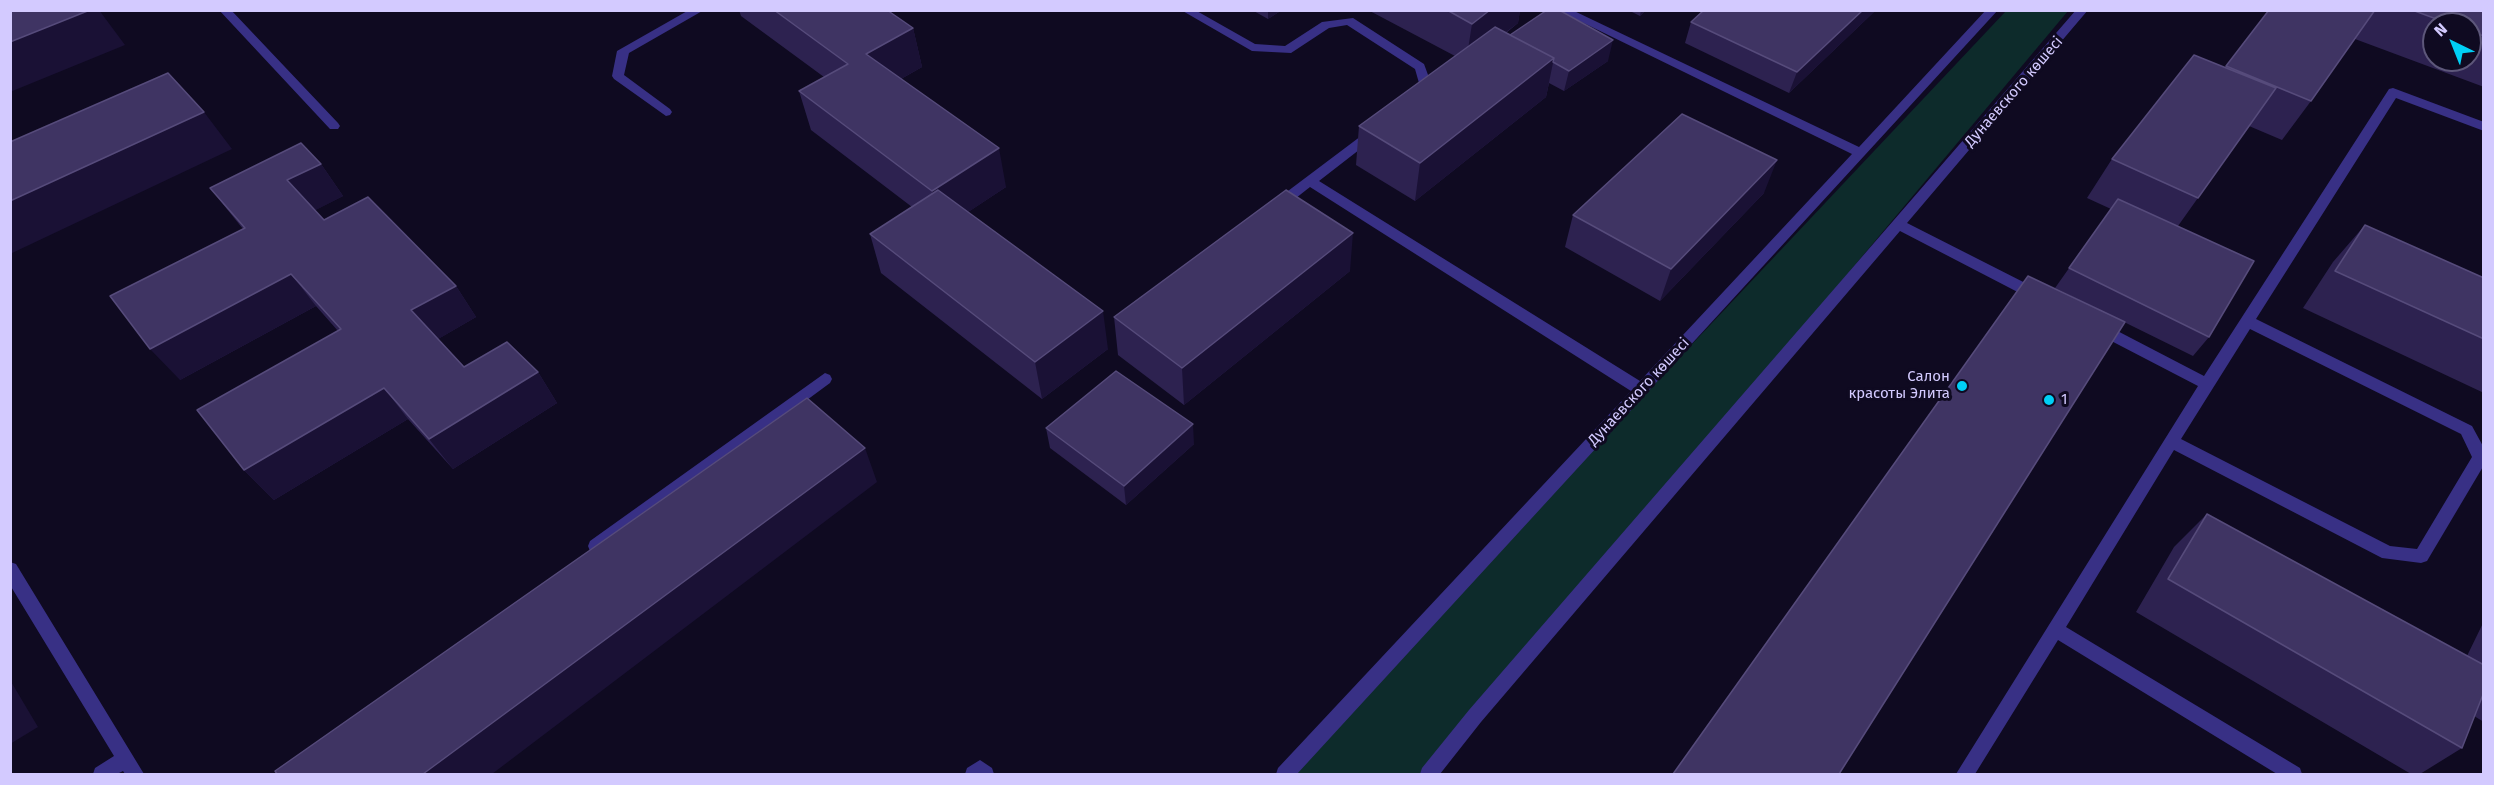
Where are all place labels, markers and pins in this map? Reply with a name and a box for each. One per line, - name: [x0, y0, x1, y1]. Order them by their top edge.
- place label: Салон красоты Элита: [1848, 368, 1950, 403]
- marker: Салон красоты Элита: [1955, 379, 1969, 393]
- place label: 1: [2061, 391, 2067, 409]
- marker: 1: [2042, 393, 2056, 407]

